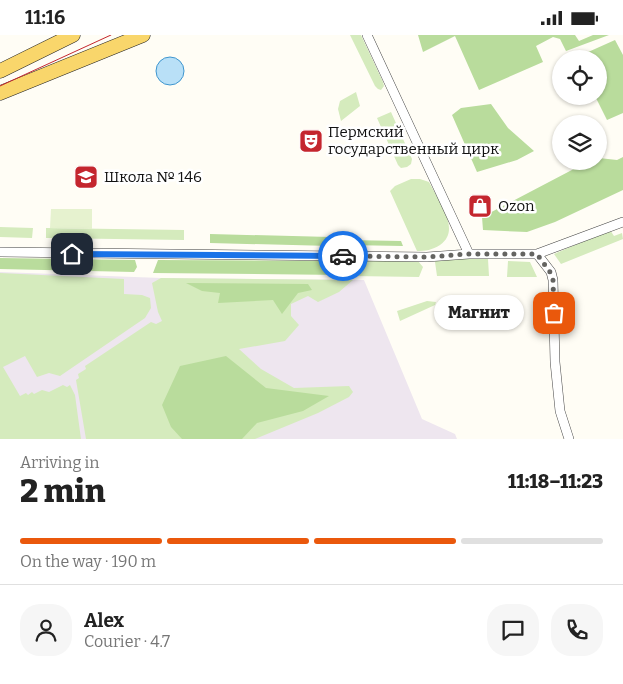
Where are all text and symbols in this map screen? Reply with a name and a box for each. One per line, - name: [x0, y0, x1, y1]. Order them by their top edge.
- text: 11:16: [25, 6, 65, 29]
- map controls: [552, 50, 607, 170]
- button: locate: [552, 50, 607, 105]
- button: layers: [552, 115, 607, 170]
- place label: Пермский государственный цирк: [328, 123, 499, 158]
- theatre icon: Пермский государственный цирк: [298, 128, 324, 154]
- school or university icon: Школа № 146: [73, 164, 99, 190]
- place label: Школа № 146: [104, 168, 202, 186]
- shop icon: Ozon: [467, 193, 493, 219]
- place label: Ozon: [498, 197, 535, 215]
- courier: [318, 231, 368, 281]
- pin: [51, 233, 93, 275]
- icon: home: [58, 240, 86, 268]
- icon: car: [329, 242, 357, 270]
- pin: [533, 292, 575, 334]
- callout: Магнит: [434, 295, 524, 331]
- icon: bag: [540, 299, 568, 327]
- text: Магнит: [448, 303, 510, 322]
- text: Arriving in: [20, 453, 99, 472]
- text: 11:18–11:23: [508, 470, 603, 493]
- text: 2 min: [20, 472, 106, 510]
- text: On the way · 190 m: [20, 552, 156, 571]
- button: person: [20, 604, 72, 656]
- button: chat: [487, 604, 539, 656]
- button: phone: [551, 604, 603, 656]
- text: Alex: [84, 609, 124, 632]
- text: Courier · 4.7: [84, 632, 170, 651]

